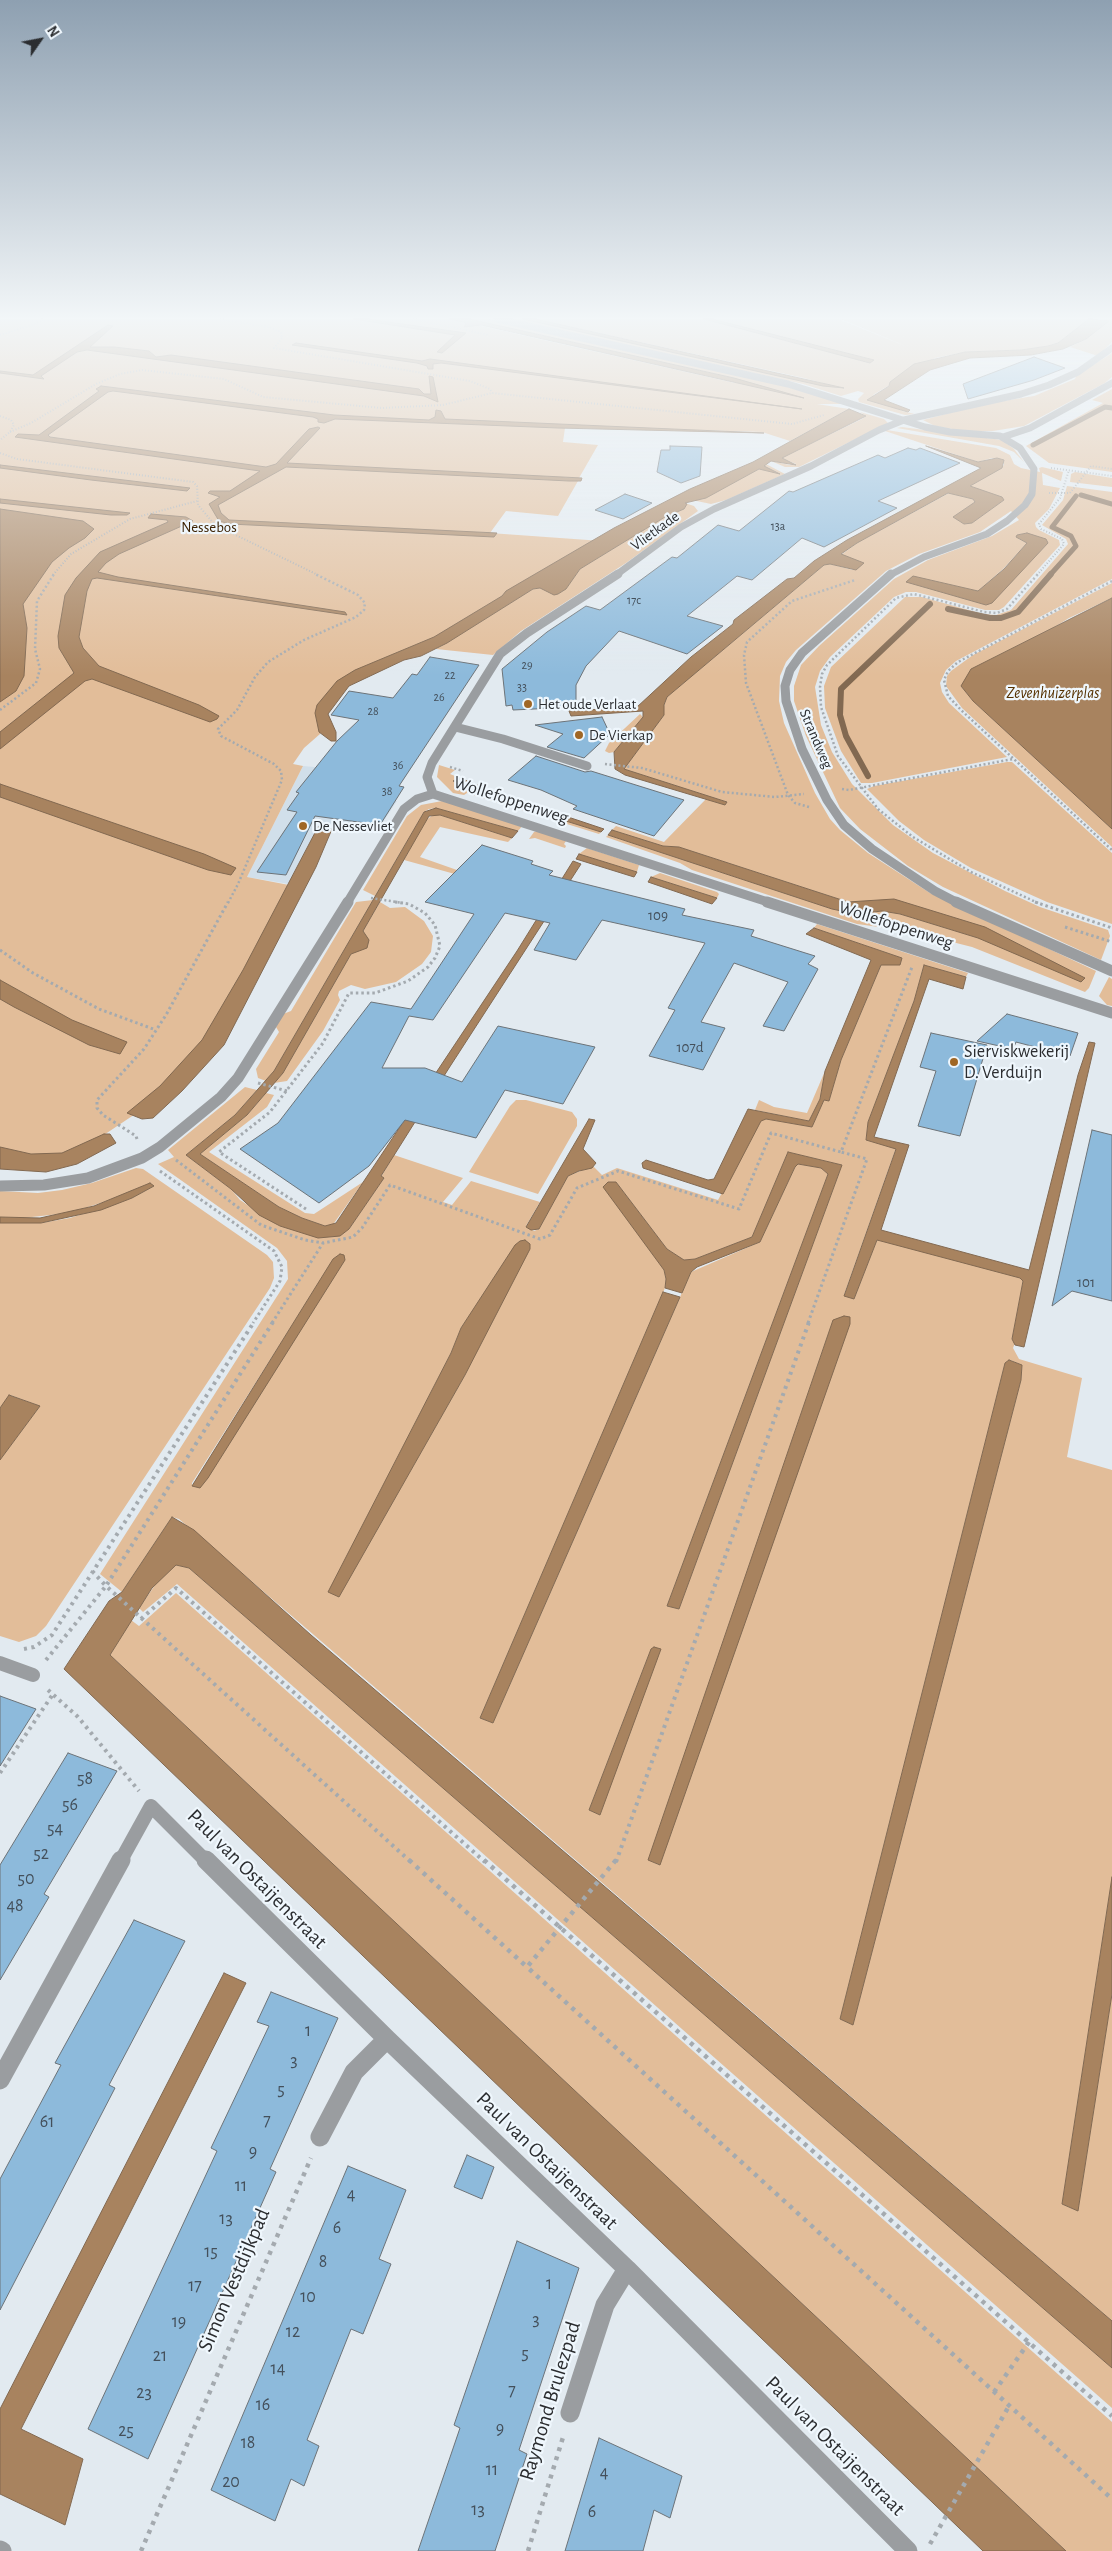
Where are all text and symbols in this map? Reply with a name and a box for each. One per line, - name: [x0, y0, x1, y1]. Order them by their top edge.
- north arrow: [15, 15, 65, 65]
- text: N: [44, 24, 61, 40]
- street label: Vlietkade: [627, 507, 683, 555]
- park label: Nessebos: [181, 518, 237, 536]
- house number: 13a: [771, 519, 785, 533]
- house number: 17c: [627, 593, 641, 607]
- house number: 29: [521, 658, 533, 672]
- house number: 22: [445, 668, 455, 682]
- house number: 33: [517, 680, 527, 694]
- water label: Zevenhuizerplas: [1007, 683, 1099, 703]
- house number: 26: [433, 690, 445, 704]
- place label: Het oude Verlaat: [538, 695, 636, 713]
- marker: Het oude Verlaat: [522, 698, 534, 710]
- house number: 28: [367, 704, 379, 718]
- street label: Strandweg: [795, 707, 837, 771]
- place label: De Vierkap: [589, 726, 653, 744]
- marker: De Vierkap: [573, 729, 585, 741]
- house number: 36: [393, 758, 403, 772]
- street label: Wollefoppenweg: [451, 771, 571, 829]
- house number: 38: [382, 784, 392, 798]
- place label: De Nessevliet: [313, 817, 392, 835]
- marker: De Nessevliet: [297, 820, 309, 832]
- street label: Wollefoppenweg: [836, 896, 956, 954]
- house number: 109: [648, 906, 668, 924]
- house number: 107d: [676, 1038, 704, 1056]
- place label: Sierviskwekerij D. Verduijn: [964, 1041, 1069, 1084]
- marker: Sierviskwekerij D. Verduijn: [948, 1056, 960, 1068]
- house number: 101: [1077, 1273, 1095, 1291]
- house number: 58: [77, 1768, 93, 1790]
- house number: 56: [62, 1794, 78, 1816]
- street label: Paul van Ostaijenstraat: [182, 1804, 332, 1954]
- house number: 54: [47, 1818, 63, 1840]
- house number: 52: [33, 1843, 49, 1865]
- house number: 50: [17, 1868, 35, 1890]
- house number: 48: [6, 1895, 24, 1917]
- house number: 1: [305, 2020, 311, 2042]
- house number: 3: [290, 2050, 298, 2072]
- house number: 5: [277, 2079, 285, 2101]
- street label: Paul van Ostaijenstraat: [471, 2087, 623, 2235]
- house number: 7: [263, 2110, 271, 2132]
- house number: 61: [40, 2111, 54, 2133]
- house number: 9: [249, 2141, 257, 2163]
- house number: 11: [235, 2175, 247, 2197]
- house number: 4: [347, 2184, 355, 2206]
- street label: Simon Vestdijkpad: [192, 2205, 276, 2355]
- house number: 13: [219, 2208, 233, 2230]
- house number: 6: [333, 2217, 341, 2239]
- house number: 15: [204, 2241, 218, 2263]
- house number: 8: [319, 2251, 327, 2273]
- house number: 1: [546, 2273, 552, 2295]
- house number: 17: [188, 2275, 202, 2297]
- house number: 10: [300, 2286, 316, 2308]
- house number: 3: [532, 2309, 540, 2331]
- house number: 19: [172, 2311, 186, 2333]
- street label: Raymond Brulezpad: [514, 2318, 586, 2484]
- house number: 12: [286, 2321, 300, 2343]
- house number: 5: [521, 2343, 529, 2365]
- house number: 21: [153, 2345, 167, 2367]
- house number: 14: [271, 2358, 285, 2380]
- street label: Paul van Ostaijenstraat: [760, 2371, 910, 2521]
- house number: 7: [508, 2380, 516, 2402]
- house number: 23: [136, 2382, 152, 2404]
- house number: 16: [256, 2394, 270, 2416]
- house number: 9: [496, 2418, 504, 2440]
- house number: 25: [118, 2420, 134, 2442]
- house number: 18: [241, 2432, 255, 2454]
- house number: 11: [486, 2459, 498, 2481]
- house number: 4: [600, 2462, 608, 2484]
- house number: 20: [222, 2471, 240, 2493]
- house number: 13: [471, 2499, 485, 2521]
- house number: 6: [588, 2501, 596, 2523]

